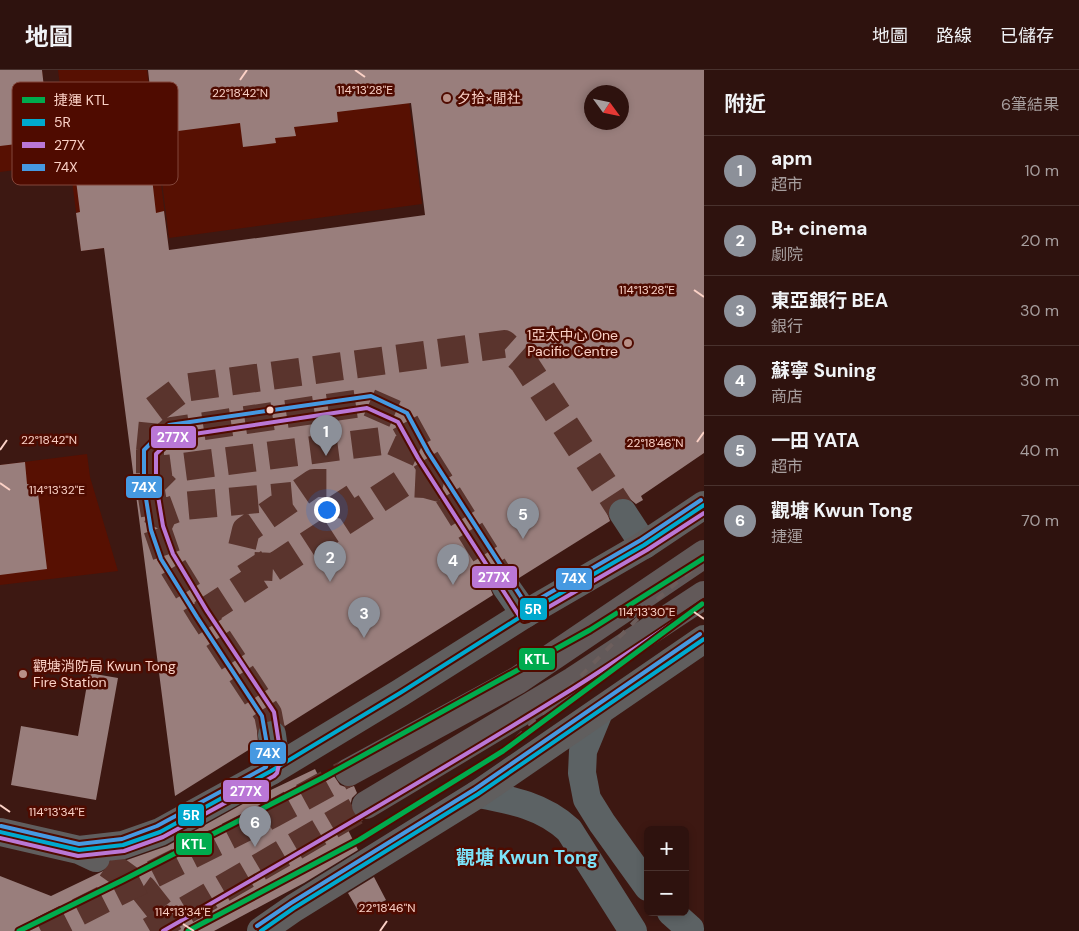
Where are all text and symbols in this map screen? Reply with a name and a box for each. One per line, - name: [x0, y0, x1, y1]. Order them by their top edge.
- text: 地圖: [25, 21, 73, 52]
- text: 地圖: [872, 24, 908, 48]
- text: 路線: [936, 24, 972, 48]
- text: 已儲存: [1000, 24, 1054, 48]
- legend: [12, 82, 178, 185]
- text: 114°13'28"E: [337, 82, 393, 98]
- text: 22°18'42"N: [212, 85, 268, 101]
- north arrow: [584, 85, 629, 130]
- place label: 夕拾×閒社: [457, 89, 521, 107]
- text: 附近: [724, 90, 766, 118]
- text: 捷運 KTL: [54, 91, 109, 109]
- marker: 夕拾×閒社: [441, 92, 453, 104]
- text: 6筆結果: [1001, 94, 1059, 115]
- text: 5R: [54, 113, 71, 131]
- text: 277X: [54, 136, 85, 154]
- text: apm: [771, 146, 812, 171]
- text: 74X: [54, 158, 78, 176]
- text: 1: [737, 160, 743, 181]
- text: 10 m: [1025, 160, 1059, 181]
- text: 超市: [771, 174, 803, 195]
- text: B+ cinema: [771, 216, 868, 241]
- text: 2: [735, 230, 745, 251]
- text: 20 m: [1020, 230, 1059, 251]
- text: 劇院: [771, 244, 803, 265]
- text: 114°13'28"E: [619, 282, 675, 298]
- text: 東亞銀行 BEA: [771, 288, 888, 313]
- text: 3: [735, 300, 745, 321]
- text: 30 m: [1020, 300, 1059, 321]
- text: 銀行: [771, 316, 803, 337]
- place label: 1亞太中心 One Pacific Centre: [527, 326, 618, 360]
- marker: 1亞太中心 One Pacific Centre: [622, 337, 634, 349]
- text: 蘇寧 Suning: [771, 358, 877, 383]
- text: 4: [735, 370, 745, 391]
- text: 30 m: [1020, 370, 1059, 391]
- text: 商店: [771, 386, 803, 407]
- unlabelled marker: [265, 405, 275, 415]
- pin: 1: [310, 415, 342, 456]
- line badge: 277X: [150, 425, 197, 449]
- text: 277X: [157, 428, 189, 446]
- text: 一田 YATA: [771, 428, 859, 453]
- text: 22°18'42"N: [21, 432, 77, 448]
- text: 22°18'46"N: [627, 435, 683, 451]
- text: 5: [735, 440, 745, 461]
- text: 40 m: [1020, 440, 1059, 461]
- text: 超市: [771, 456, 803, 477]
- line badge: 74X: [125, 475, 163, 499]
- text: 74X: [131, 478, 157, 496]
- text: 114°13'32"E: [29, 482, 85, 498]
- your location: [314, 497, 340, 523]
- pin: 5: [507, 498, 539, 539]
- text: 觀塘 Kwun Tong: [771, 498, 913, 523]
- text: 6: [735, 510, 745, 531]
- text: 70 m: [1021, 510, 1059, 531]
- text: 捷運: [771, 526, 803, 547]
- pin: 2: [314, 541, 346, 582]
- pin: 4: [437, 544, 469, 585]
- line badge: 277X: [471, 565, 518, 589]
- line badge: 74X: [555, 567, 593, 591]
- text: 277X: [478, 568, 510, 586]
- text: 74X: [561, 569, 587, 587]
- pin: 3: [348, 597, 380, 638]
- line badge: 5R: [519, 597, 548, 621]
- text: 5R: [524, 600, 542, 618]
- text: 114°13'30"E: [618, 604, 676, 620]
- line badge: KTL: [518, 647, 556, 671]
- text: KTL: [524, 650, 550, 668]
- place label: 觀塘消防局 Kwun Tong Fire Station: [33, 657, 176, 691]
- marker: 觀塘消防局 Kwun Tong Fire Station: [17, 668, 29, 680]
- line badge: 74X: [249, 741, 287, 765]
- text: 74X: [255, 744, 281, 762]
- line badge: 277X: [222, 779, 270, 803]
- text: 277X: [230, 782, 262, 800]
- line badge: 5R: [177, 803, 205, 827]
- text: 114°13'34"E: [29, 804, 85, 820]
- text: 5R: [182, 806, 200, 824]
- pin: 6: [239, 806, 271, 847]
- map controls: [644, 826, 689, 916]
- button: +: [644, 826, 689, 871]
- line badge: KTL: [175, 832, 213, 856]
- text: KTL: [181, 835, 207, 853]
- district label: 觀塘 Kwun Tong: [456, 845, 598, 870]
- button: −: [644, 871, 689, 916]
- text: 22°18'46"N: [359, 900, 415, 916]
- text: 114°13'34"E: [155, 904, 211, 920]

